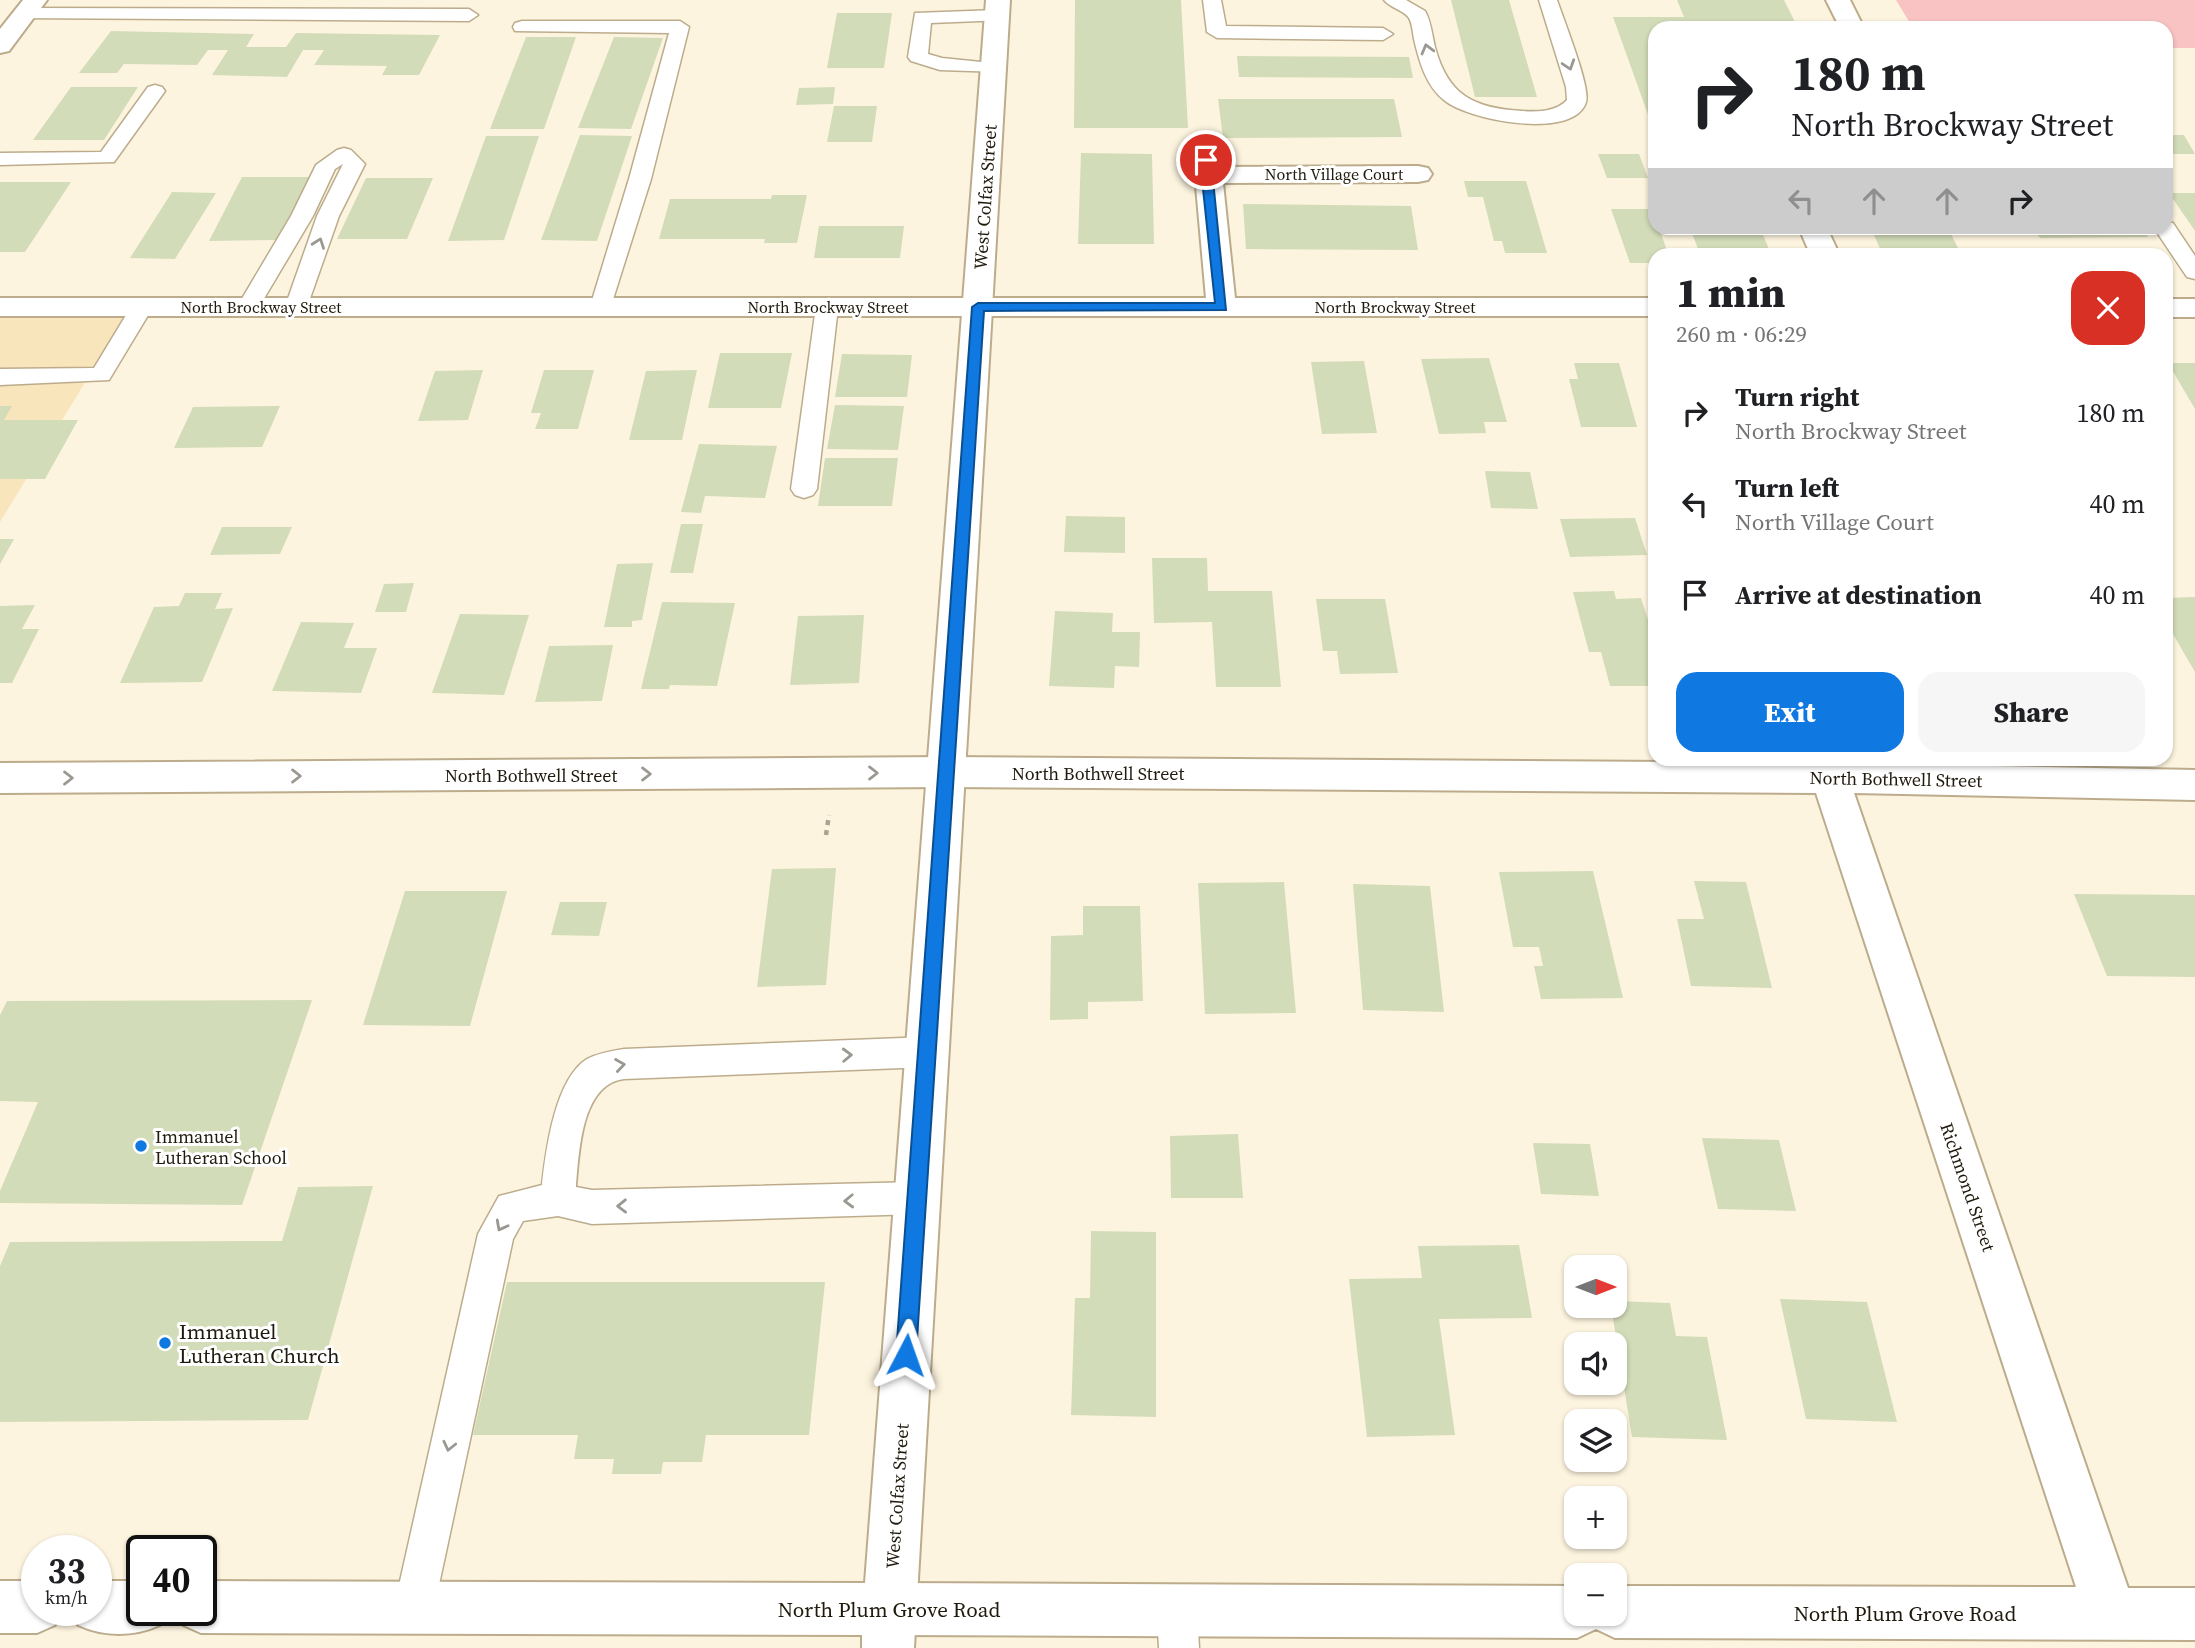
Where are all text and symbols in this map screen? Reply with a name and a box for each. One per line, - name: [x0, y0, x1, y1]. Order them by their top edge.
- text: 180 m: [1791, 39, 1926, 106]
- one-way arrow: [1421, 43, 1435, 55]
- icon: right: [1676, 49, 1767, 140]
- one-way arrow: [1561, 58, 1575, 70]
- text: North Brockway Street: [1791, 103, 2113, 147]
- street label: West Colfax Street: [967, 124, 1003, 270]
- pin: [1176, 130, 1236, 190]
- icon: arrive: [1187, 141, 1225, 179]
- street label: North Village Court: [1265, 163, 1404, 185]
- icon: left: [1782, 182, 1820, 220]
- icon: ahead: [1855, 182, 1893, 220]
- icon: ahead: [1928, 182, 1966, 220]
- icon: right: [2001, 182, 2039, 220]
- one-way arrow: [311, 237, 325, 249]
- text: 1 min: [1676, 263, 1786, 321]
- button: close: [2071, 271, 2145, 345]
- street label: North Brockway Street: [180, 296, 342, 318]
- street label: North Brockway Street: [747, 296, 909, 318]
- street label: North Brockway Street: [1314, 296, 1476, 318]
- text: 260 m · 06:29: [1676, 318, 1807, 350]
- text: Turn right: [1735, 379, 1859, 415]
- icon: right: [1676, 394, 1714, 432]
- text: 180 m: [2077, 395, 2145, 431]
- text: North Brockway Street: [1735, 415, 1967, 447]
- text: Turn left: [1735, 470, 1839, 506]
- icon: left: [1676, 485, 1714, 523]
- text: 40 m: [2090, 486, 2145, 522]
- text: North Village Court: [1735, 506, 1934, 538]
- icon: arrive: [1676, 576, 1714, 614]
- text: Arrive at destination: [1735, 577, 1982, 613]
- text: 40 m: [2090, 577, 2145, 613]
- button: Exit: [1676, 672, 1904, 752]
- button: Share: [1918, 672, 2145, 752]
- street label: North Bothwell Street: [1012, 761, 1184, 786]
- street label: North Bothwell Street: [445, 763, 617, 788]
- one-way arrow: [868, 765, 879, 781]
- street label: North Bothwell Street: [1809, 765, 1983, 793]
- one-way arrow: [641, 766, 651, 782]
- one-way arrow: [291, 768, 301, 784]
- one-way arrow: [63, 770, 74, 786]
- one-way arrow: [842, 1047, 853, 1062]
- one-way arrow: [614, 1058, 626, 1073]
- street label: Richmond Street: [1934, 1119, 2002, 1255]
- place label: Immanuel Lutheran School: [155, 1124, 287, 1170]
- marker: Immanuel Lutheran School: [133, 1138, 149, 1154]
- one-way arrow: [844, 1193, 855, 1208]
- one-way arrow: [616, 1199, 627, 1214]
- one-way arrow: [496, 1218, 510, 1231]
- north arrow: [1564, 1255, 1628, 1318]
- map controls: [1564, 1255, 1627, 1626]
- place label: Immanuel Lutheran Church: [179, 1317, 340, 1370]
- position arrow: [869, 1318, 943, 1392]
- button: sound: [1564, 1332, 1627, 1395]
- marker: Immanuel Lutheran Church: [157, 1335, 173, 1351]
- button: layers: [1564, 1409, 1627, 1472]
- street label: West Colfax Street: [879, 1423, 915, 1569]
- one-way arrow: [443, 1440, 457, 1452]
- button: +: [1564, 1486, 1627, 1549]
- speed limit sign: 40: [126, 1535, 217, 1626]
- text: 33: [48, 1547, 85, 1595]
- button: −: [1564, 1563, 1627, 1626]
- text: km/h: [45, 1585, 88, 1610]
- street label: North Plum Grove Road: [778, 1595, 1000, 1624]
- street label: North Plum Grove Road: [1794, 1599, 2016, 1628]

